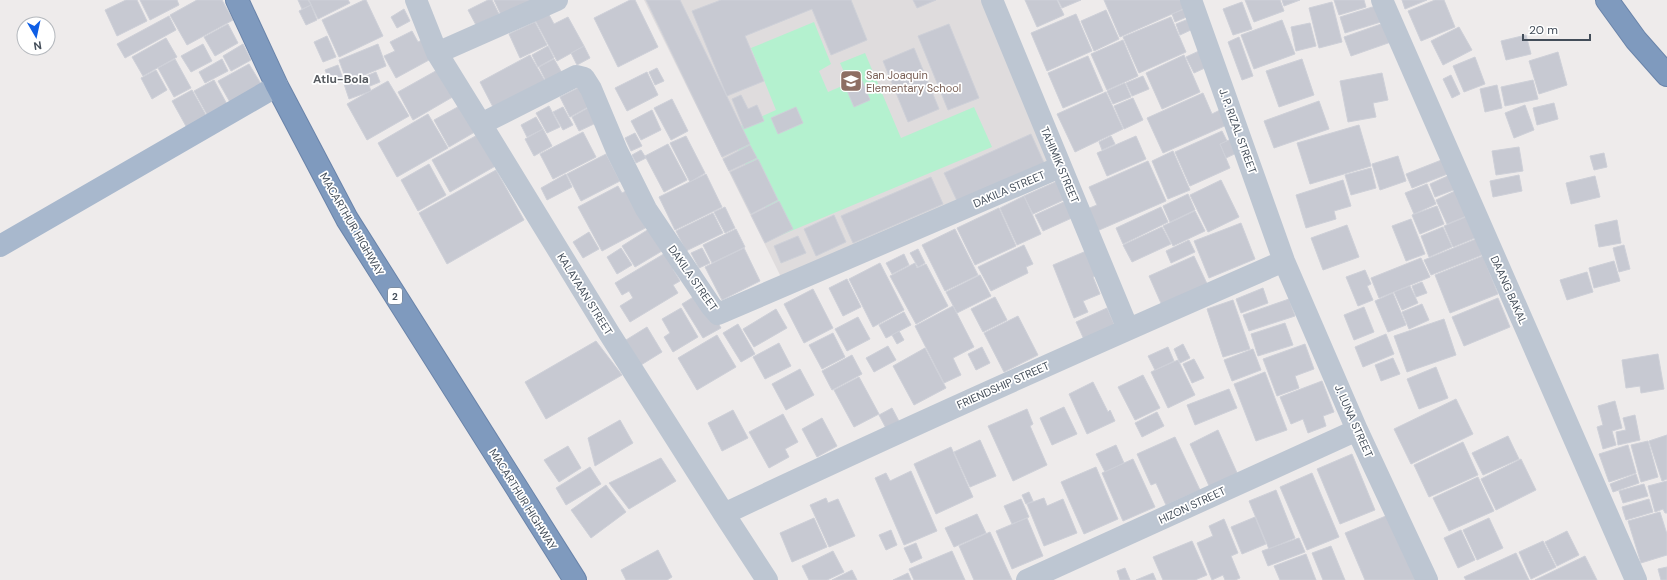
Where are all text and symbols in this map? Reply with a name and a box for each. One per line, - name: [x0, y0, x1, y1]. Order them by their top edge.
- north arrow: [16, 16, 56, 56]
- scale bar: [1523, 16, 1590, 42]
- text: 20 m: [1529, 22, 1558, 38]
- text: N: [33, 38, 43, 53]
- school or university icon: San Joaquin Elementary School: [838, 68, 864, 94]
- place label: San Joaquin Elementary School: [866, 68, 961, 95]
- district label: Atlu-Bola: [313, 71, 369, 87]
- street label: J. P. RIZAL STREET: [1216, 86, 1260, 176]
- street label: TAHIMIK STREET: [1038, 125, 1082, 205]
- street label: DAKILA STREET: [971, 168, 1047, 210]
- street label: MACARTHUR HIGHWAY: [317, 170, 388, 279]
- street label: DAKILA STREET: [665, 243, 721, 313]
- street label: KALAYAAN STREET: [554, 250, 616, 338]
- street label: DAANG BAKAL: [1488, 253, 1530, 327]
- road number: 2: [388, 288, 402, 304]
- street label: FRIENDSHIP STREET: [955, 358, 1051, 412]
- street label: J. LUNA STREET: [1332, 382, 1376, 460]
- street label: MACARTHUR HIGHWAY: [486, 446, 560, 553]
- street label: HIZON STREET: [1156, 483, 1228, 527]

